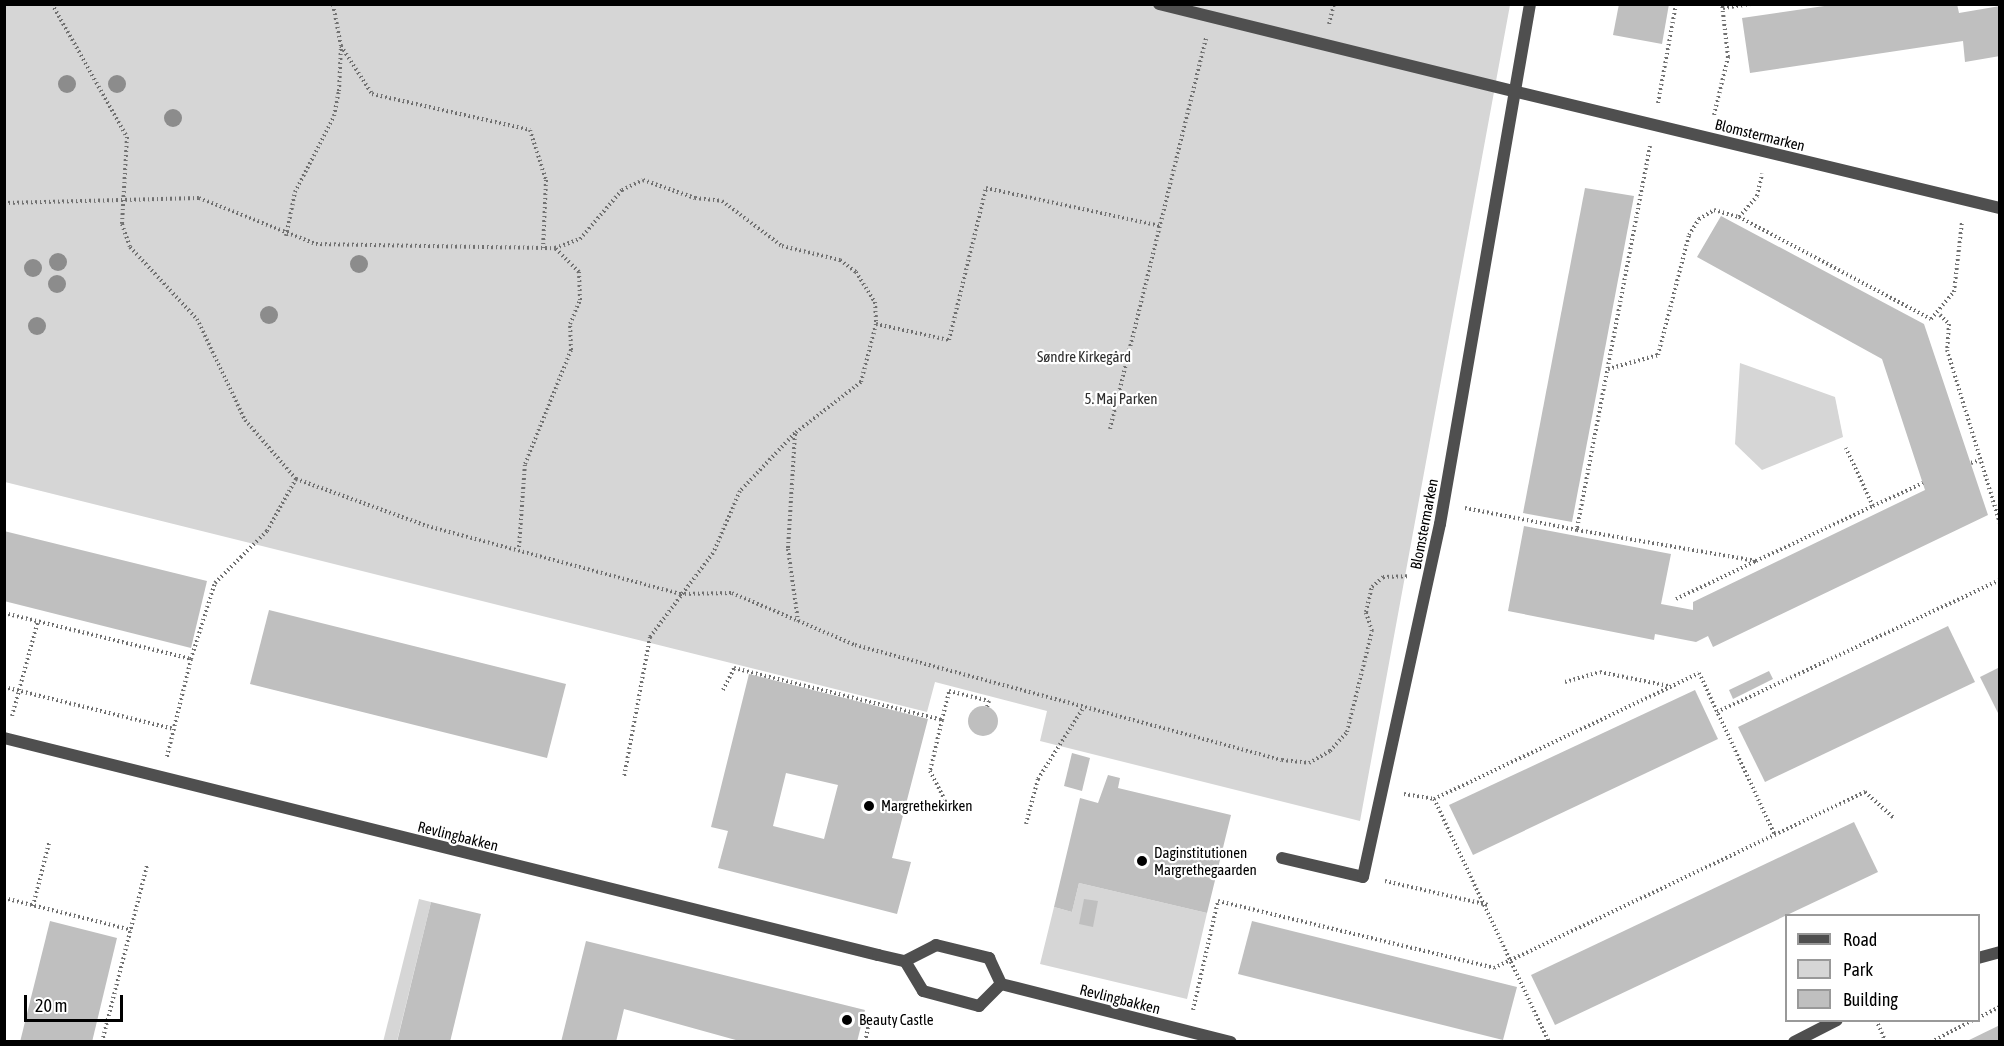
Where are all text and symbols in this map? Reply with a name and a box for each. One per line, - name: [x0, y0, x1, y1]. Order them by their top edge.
- street label: Blomstermarken: [1713, 115, 1807, 155]
- park label: Søndre Kirkegård: [1037, 348, 1131, 366]
- park label: 5. Maj Parken: [1084, 390, 1158, 408]
- street label: Blomstermarken: [1406, 477, 1442, 571]
- place label: Margrethekirken: [881, 797, 972, 815]
- marker: Margrethekirken: [862, 799, 876, 813]
- street label: Revlingbakken: [416, 817, 500, 855]
- place label: Daginstitutionen Margrethegaarden: [1154, 843, 1257, 878]
- marker: Daginstitutionen Margrethegaarden: [1135, 854, 1149, 868]
- legend: [1785, 914, 1980, 1022]
- text: Road: [1843, 929, 1877, 950]
- text: Park: [1843, 959, 1873, 980]
- street label: Revlingbakken: [1078, 980, 1162, 1018]
- scale bar: [27, 983, 126, 1021]
- text: Building: [1843, 989, 1898, 1010]
- text: 20 m: [35, 995, 67, 1016]
- place label: Beauty Castle: [859, 1011, 934, 1029]
- marker: Beauty Castle: [840, 1013, 854, 1027]

